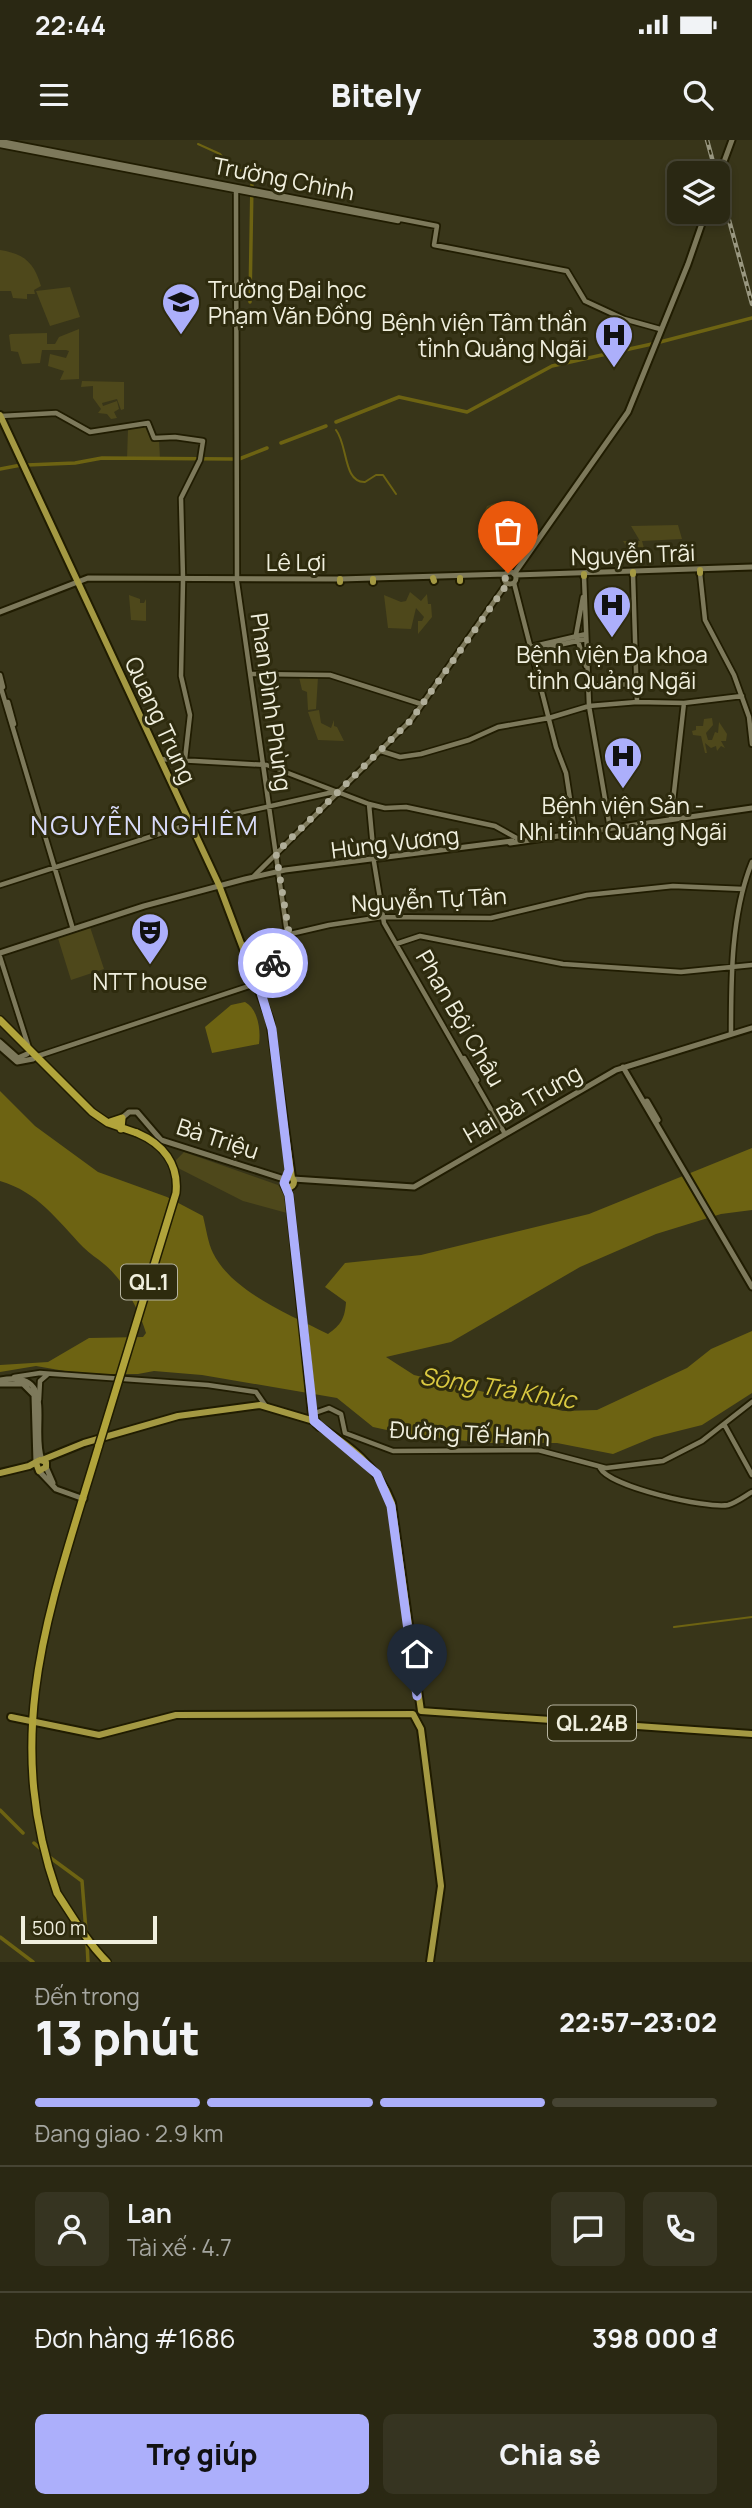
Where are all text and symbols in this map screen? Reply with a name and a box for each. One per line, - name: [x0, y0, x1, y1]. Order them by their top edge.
- text: 22:44: [35, 7, 106, 43]
- text: Bitely: [331, 73, 421, 117]
- icon: menu: [35, 76, 73, 114]
- icon: search: [679, 76, 717, 114]
- street label: Trường Chinh: [211, 149, 357, 207]
- map controls: [667, 161, 730, 224]
- button: layers: [667, 161, 730, 224]
- place label: Trường Đại học Phạm Văn Đồng: [208, 273, 373, 331]
- school or university icon: Trường Đại học Phạm Văn Đồng: [160, 281, 202, 336]
- place label: Bệnh viện Tâm thần tỉnh Quảng Ngãi: [381, 306, 587, 364]
- hospital icon: Bệnh viện Tâm thần tỉnh Quảng Ngãi: [593, 314, 635, 369]
- pin: [478, 501, 538, 573]
- icon: bag: [489, 512, 527, 550]
- street label: Nguyễn Trãi: [570, 536, 696, 572]
- street label: Lê Lợi: [266, 546, 326, 578]
- hospital icon: Bệnh viện Đa khoa tỉnh Quảng Ngãi: [591, 584, 633, 639]
- street label: Phan Đình Phùng: [244, 611, 300, 793]
- place label: Bệnh viện Đa khoa tỉnh Quảng Ngãi: [516, 638, 708, 696]
- street label: Quang Trung: [118, 651, 204, 789]
- hospital icon: Bệnh viện Sản - Nhi tỉnh Quảng Ngãi: [602, 735, 644, 790]
- place label: Bệnh viện Sản - Nhi tỉnh Quảng Ngãi: [519, 789, 727, 847]
- district label: NGUYỄN NGHIÊM: [30, 806, 260, 843]
- street label: Hùng Vương: [329, 818, 461, 866]
- street label: Nguyễn Tự Tân: [351, 879, 507, 919]
- theatre icon: NTT house: [129, 911, 171, 966]
- courier: [238, 928, 308, 998]
- icon: bike: [254, 944, 292, 982]
- street label: Phan Bội Châu: [409, 944, 513, 1092]
- place label: NTT house: [93, 965, 207, 997]
- street label: Hai Bà Trưng: [457, 1056, 587, 1150]
- street label: Bà Triệu: [173, 1110, 263, 1166]
- road number: QL.1: [121, 1264, 177, 1300]
- water label: Sông Trà Khúc: [418, 1358, 580, 1416]
- street label: Đường Tế Hanh: [389, 1413, 551, 1453]
- pin: [387, 1624, 447, 1696]
- icon: home: [398, 1635, 436, 1673]
- road number: QL.24B: [548, 1706, 636, 1740]
- scale bar: [21, 1913, 158, 1945]
- text: 500 m: [32, 1915, 86, 1941]
- text: Đến trong: [35, 1980, 140, 2012]
- text: 22:57–23:02: [559, 2004, 717, 2040]
- text: 13 phút: [35, 2006, 200, 2069]
- text: Đang giao · 2.9 km: [35, 2117, 223, 2149]
- button: person: [35, 2192, 109, 2266]
- button: chat: [551, 2192, 625, 2266]
- button: phone: [643, 2192, 717, 2266]
- text: Lan: [127, 2195, 172, 2231]
- text: Tài xế · 4.7: [127, 2231, 232, 2263]
- text: Đơn hàng #1686: [35, 2320, 236, 2356]
- text: 398 000 ₫: [592, 2320, 717, 2356]
- button: Trợ giúp: [35, 2414, 369, 2494]
- button: Chia sẻ: [383, 2414, 717, 2494]

